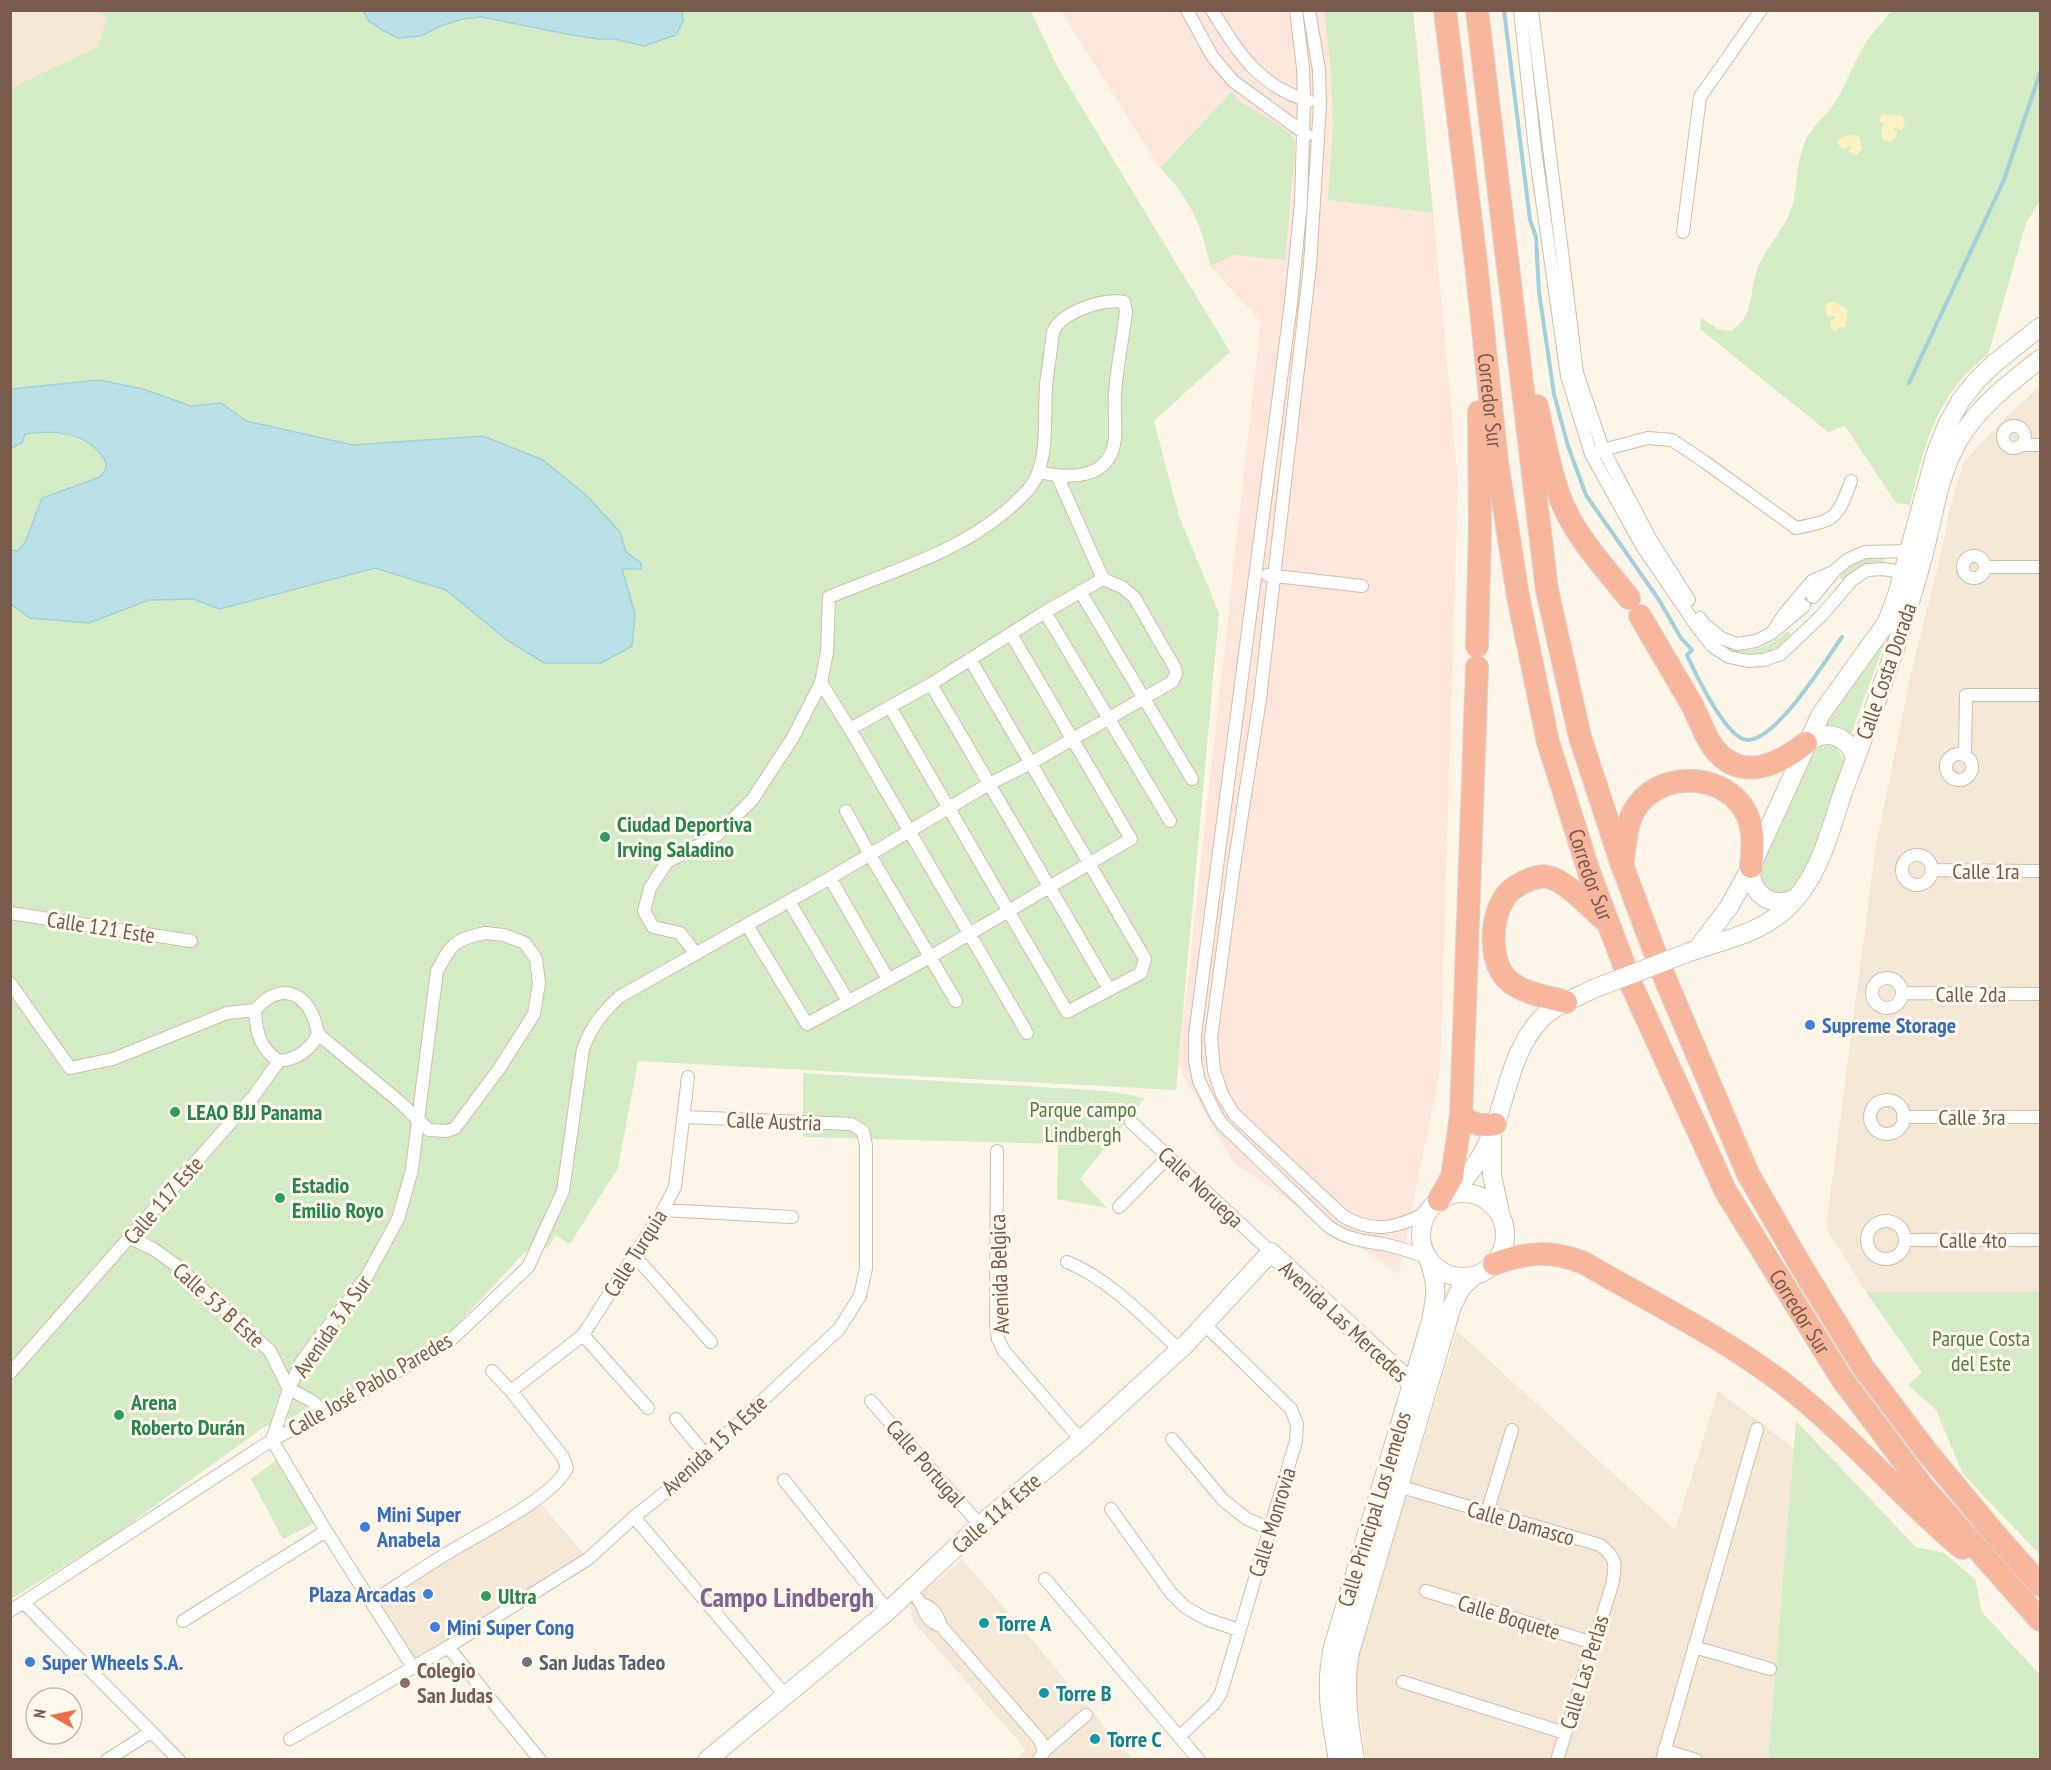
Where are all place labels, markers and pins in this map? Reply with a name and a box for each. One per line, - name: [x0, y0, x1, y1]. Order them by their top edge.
- place label: Ciudad Deportiva Irving Saladino: [617, 810, 752, 863]
- marker: Ciudad Deportiva Irving Saladino: [598, 830, 612, 844]
- place label: Supreme Storage: [1822, 1011, 1956, 1039]
- marker: Supreme Storage: [1803, 1018, 1817, 1032]
- place label: LEAO BJJ Panama: [187, 1098, 322, 1126]
- marker: LEAO BJJ Panama: [168, 1105, 182, 1119]
- place label: Estadio Emilio Royo: [292, 1171, 384, 1224]
- marker: Estadio Emilio Royo: [273, 1191, 287, 1205]
- place label: Arena Roberto Durán: [130, 1388, 245, 1441]
- marker: Arena Roberto Durán: [112, 1408, 126, 1422]
- place label: Mini Super Anabela: [376, 1500, 462, 1553]
- marker: Mini Super Anabela: [358, 1520, 372, 1534]
- place label: Plaza Arcadas: [309, 1580, 416, 1608]
- place label: Ultra: [498, 1582, 537, 1610]
- marker: Plaza Arcadas: [421, 1587, 435, 1601]
- marker: Ultra: [479, 1589, 493, 1603]
- place label: Torre A: [996, 1609, 1052, 1637]
- place label: Mini Super Cong: [447, 1613, 574, 1641]
- marker: Torre A: [977, 1616, 991, 1630]
- marker: Mini Super Cong: [428, 1620, 442, 1634]
- place label: Super Wheels S.A.: [42, 1648, 183, 1676]
- place label: San Judas Tadeo: [539, 1648, 666, 1676]
- marker: Super Wheels S.A.: [23, 1655, 37, 1669]
- marker: San Judas Tadeo: [520, 1655, 534, 1669]
- place label: Colegio San Judas: [417, 1656, 493, 1709]
- marker: Colegio San Judas: [398, 1676, 412, 1690]
- place label: Torre B: [1056, 1679, 1112, 1707]
- marker: Torre B: [1037, 1686, 1051, 1700]
- place label: Torre C: [1107, 1725, 1162, 1753]
- marker: Torre C: [1088, 1732, 1102, 1746]

